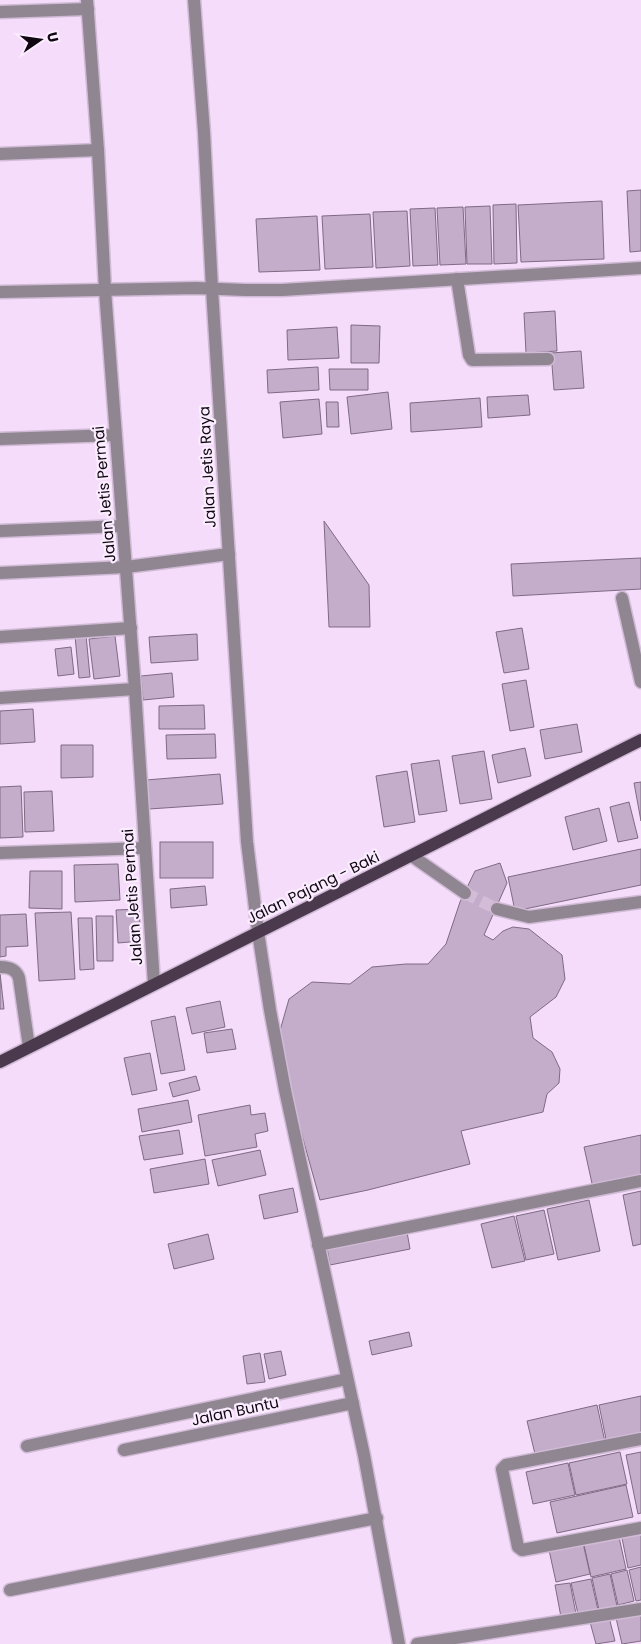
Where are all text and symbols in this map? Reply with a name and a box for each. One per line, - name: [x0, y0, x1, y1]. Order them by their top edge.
- north arrow: [15, 15, 65, 65]
- text: U: [42, 30, 64, 44]
- street label: Jalan Jetis Raya: [193, 406, 221, 528]
- street label: Jalan Jetis Permai: [88, 425, 120, 563]
- street label: Jalan Jetis Permai: [117, 828, 147, 966]
- street label: Jalan Pajang - Baki: [243, 846, 383, 928]
- street label: Jalan Buntu: [189, 1391, 281, 1431]

